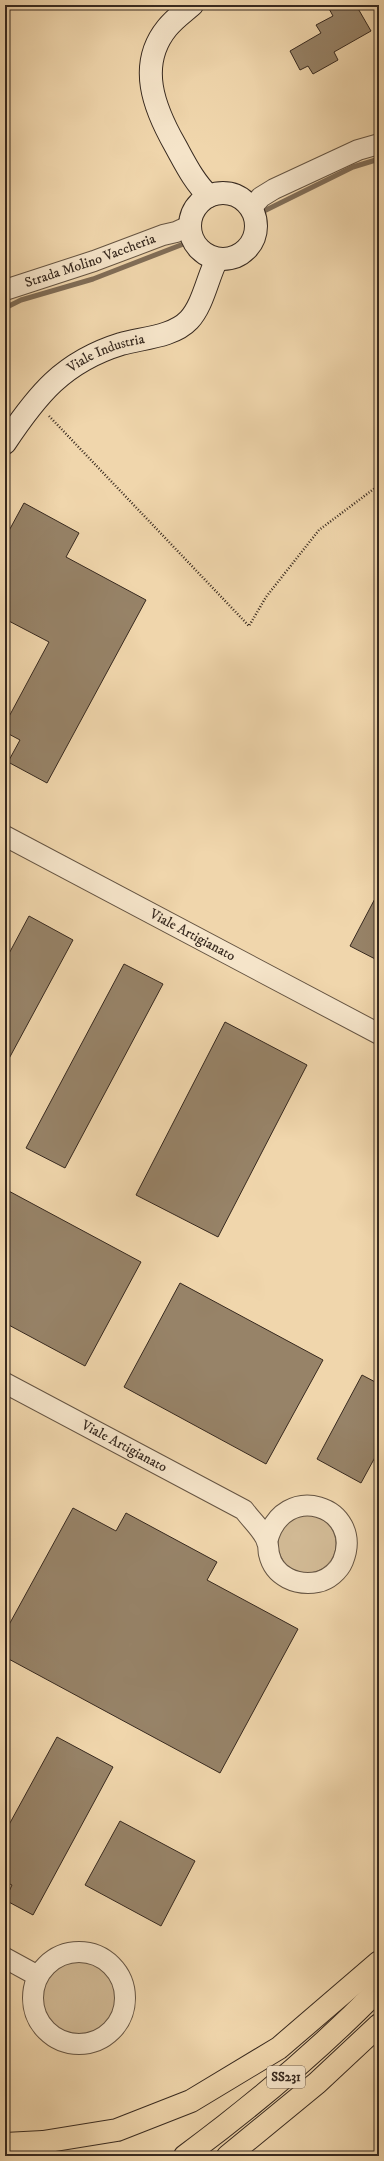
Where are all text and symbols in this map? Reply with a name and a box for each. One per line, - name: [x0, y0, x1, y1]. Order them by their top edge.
- street label: Strada Molino Vaccheria: [23, 230, 158, 292]
- street label: Viale Industria: [63, 330, 146, 377]
- street label: Viale Artigianato: [146, 905, 239, 965]
- street label: Viale Artigianato: [77, 1416, 170, 1477]
- road number: SS231: [267, 2066, 305, 2088]

